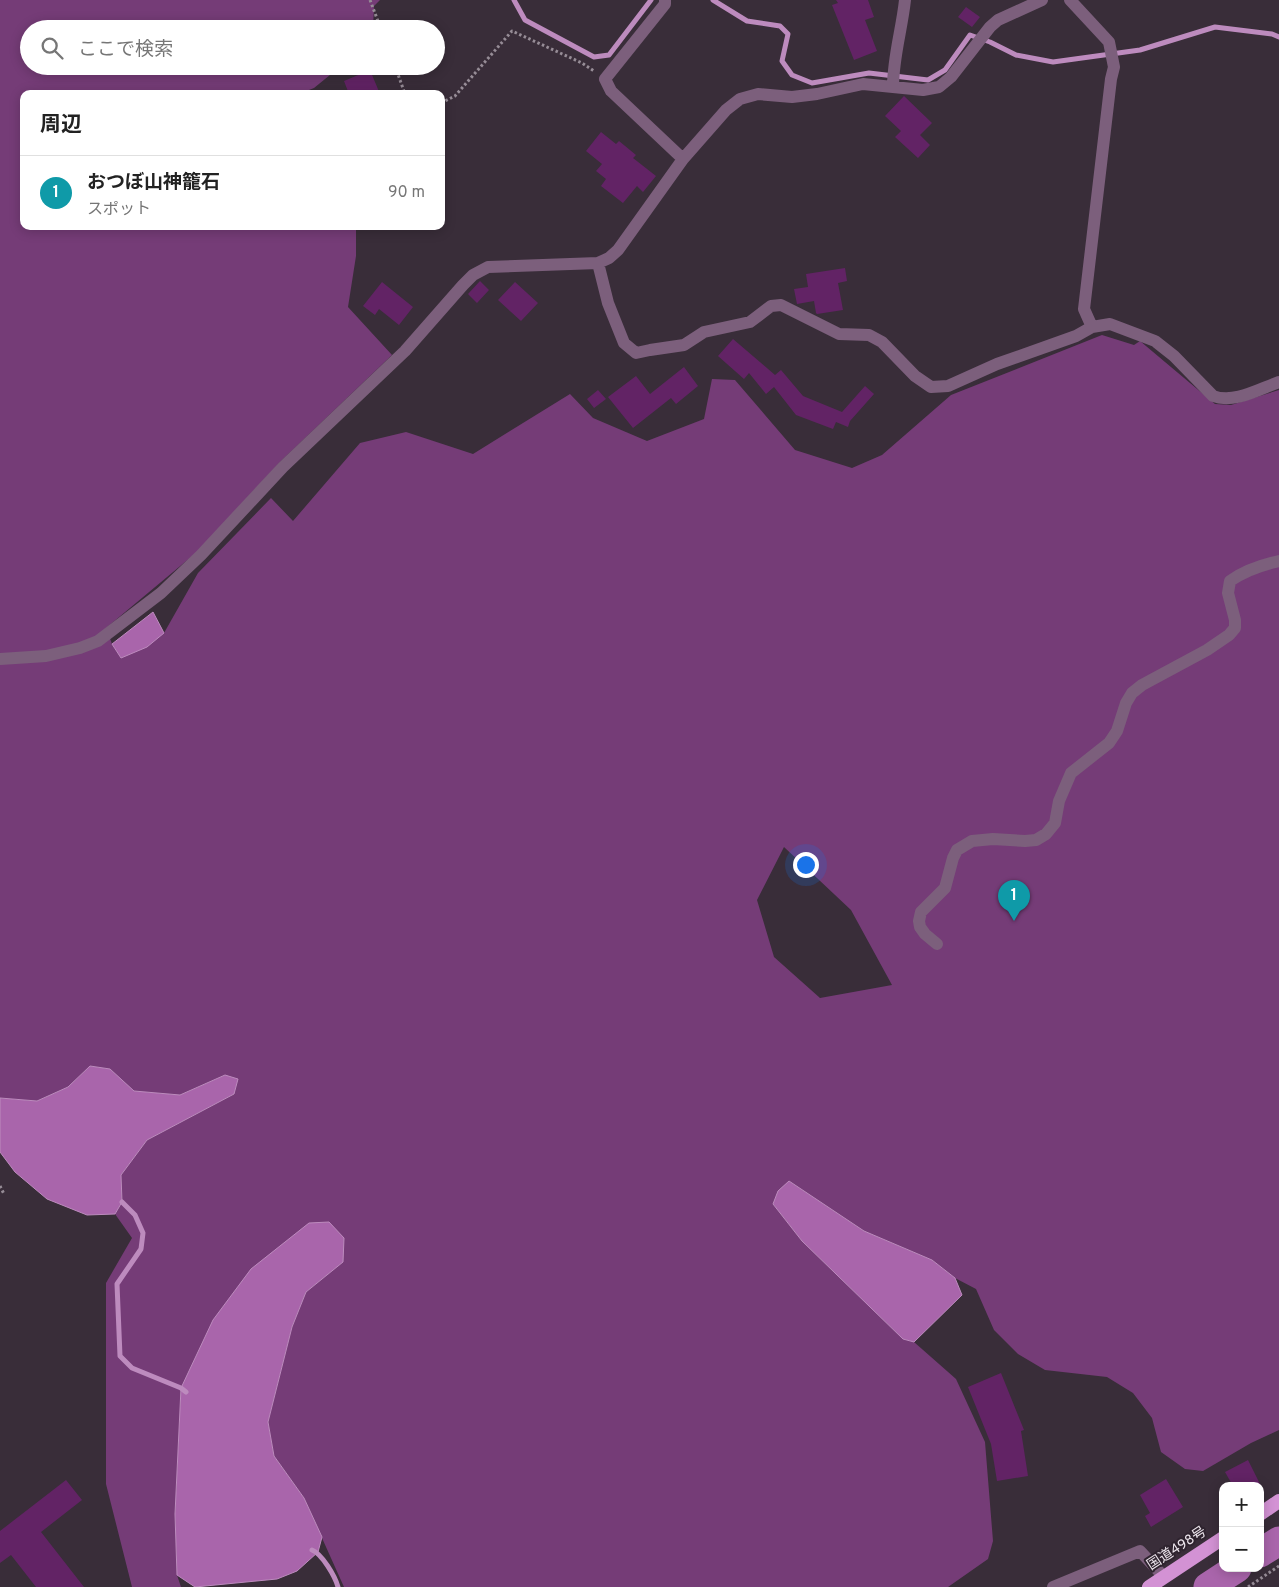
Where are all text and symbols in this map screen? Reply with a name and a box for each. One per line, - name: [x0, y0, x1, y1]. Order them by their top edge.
- search box: [20, 20, 445, 75]
- icon: search: [38, 34, 66, 62]
- text: ここで検索: [78, 38, 173, 62]
- text: 周辺: [40, 112, 82, 139]
- text: おつぼ山神籠石: [87, 171, 220, 195]
- text: 1: [53, 183, 59, 203]
- text: 90 m: [388, 183, 425, 203]
- text: スポット: [87, 200, 151, 220]
- your location: [793, 852, 819, 878]
- pin: 1: [998, 880, 1030, 921]
- map controls: [1219, 1482, 1264, 1572]
- button: +: [1219, 1482, 1264, 1527]
- street label: 国道498号: [1144, 1524, 1210, 1574]
- button: −: [1219, 1527, 1264, 1572]

